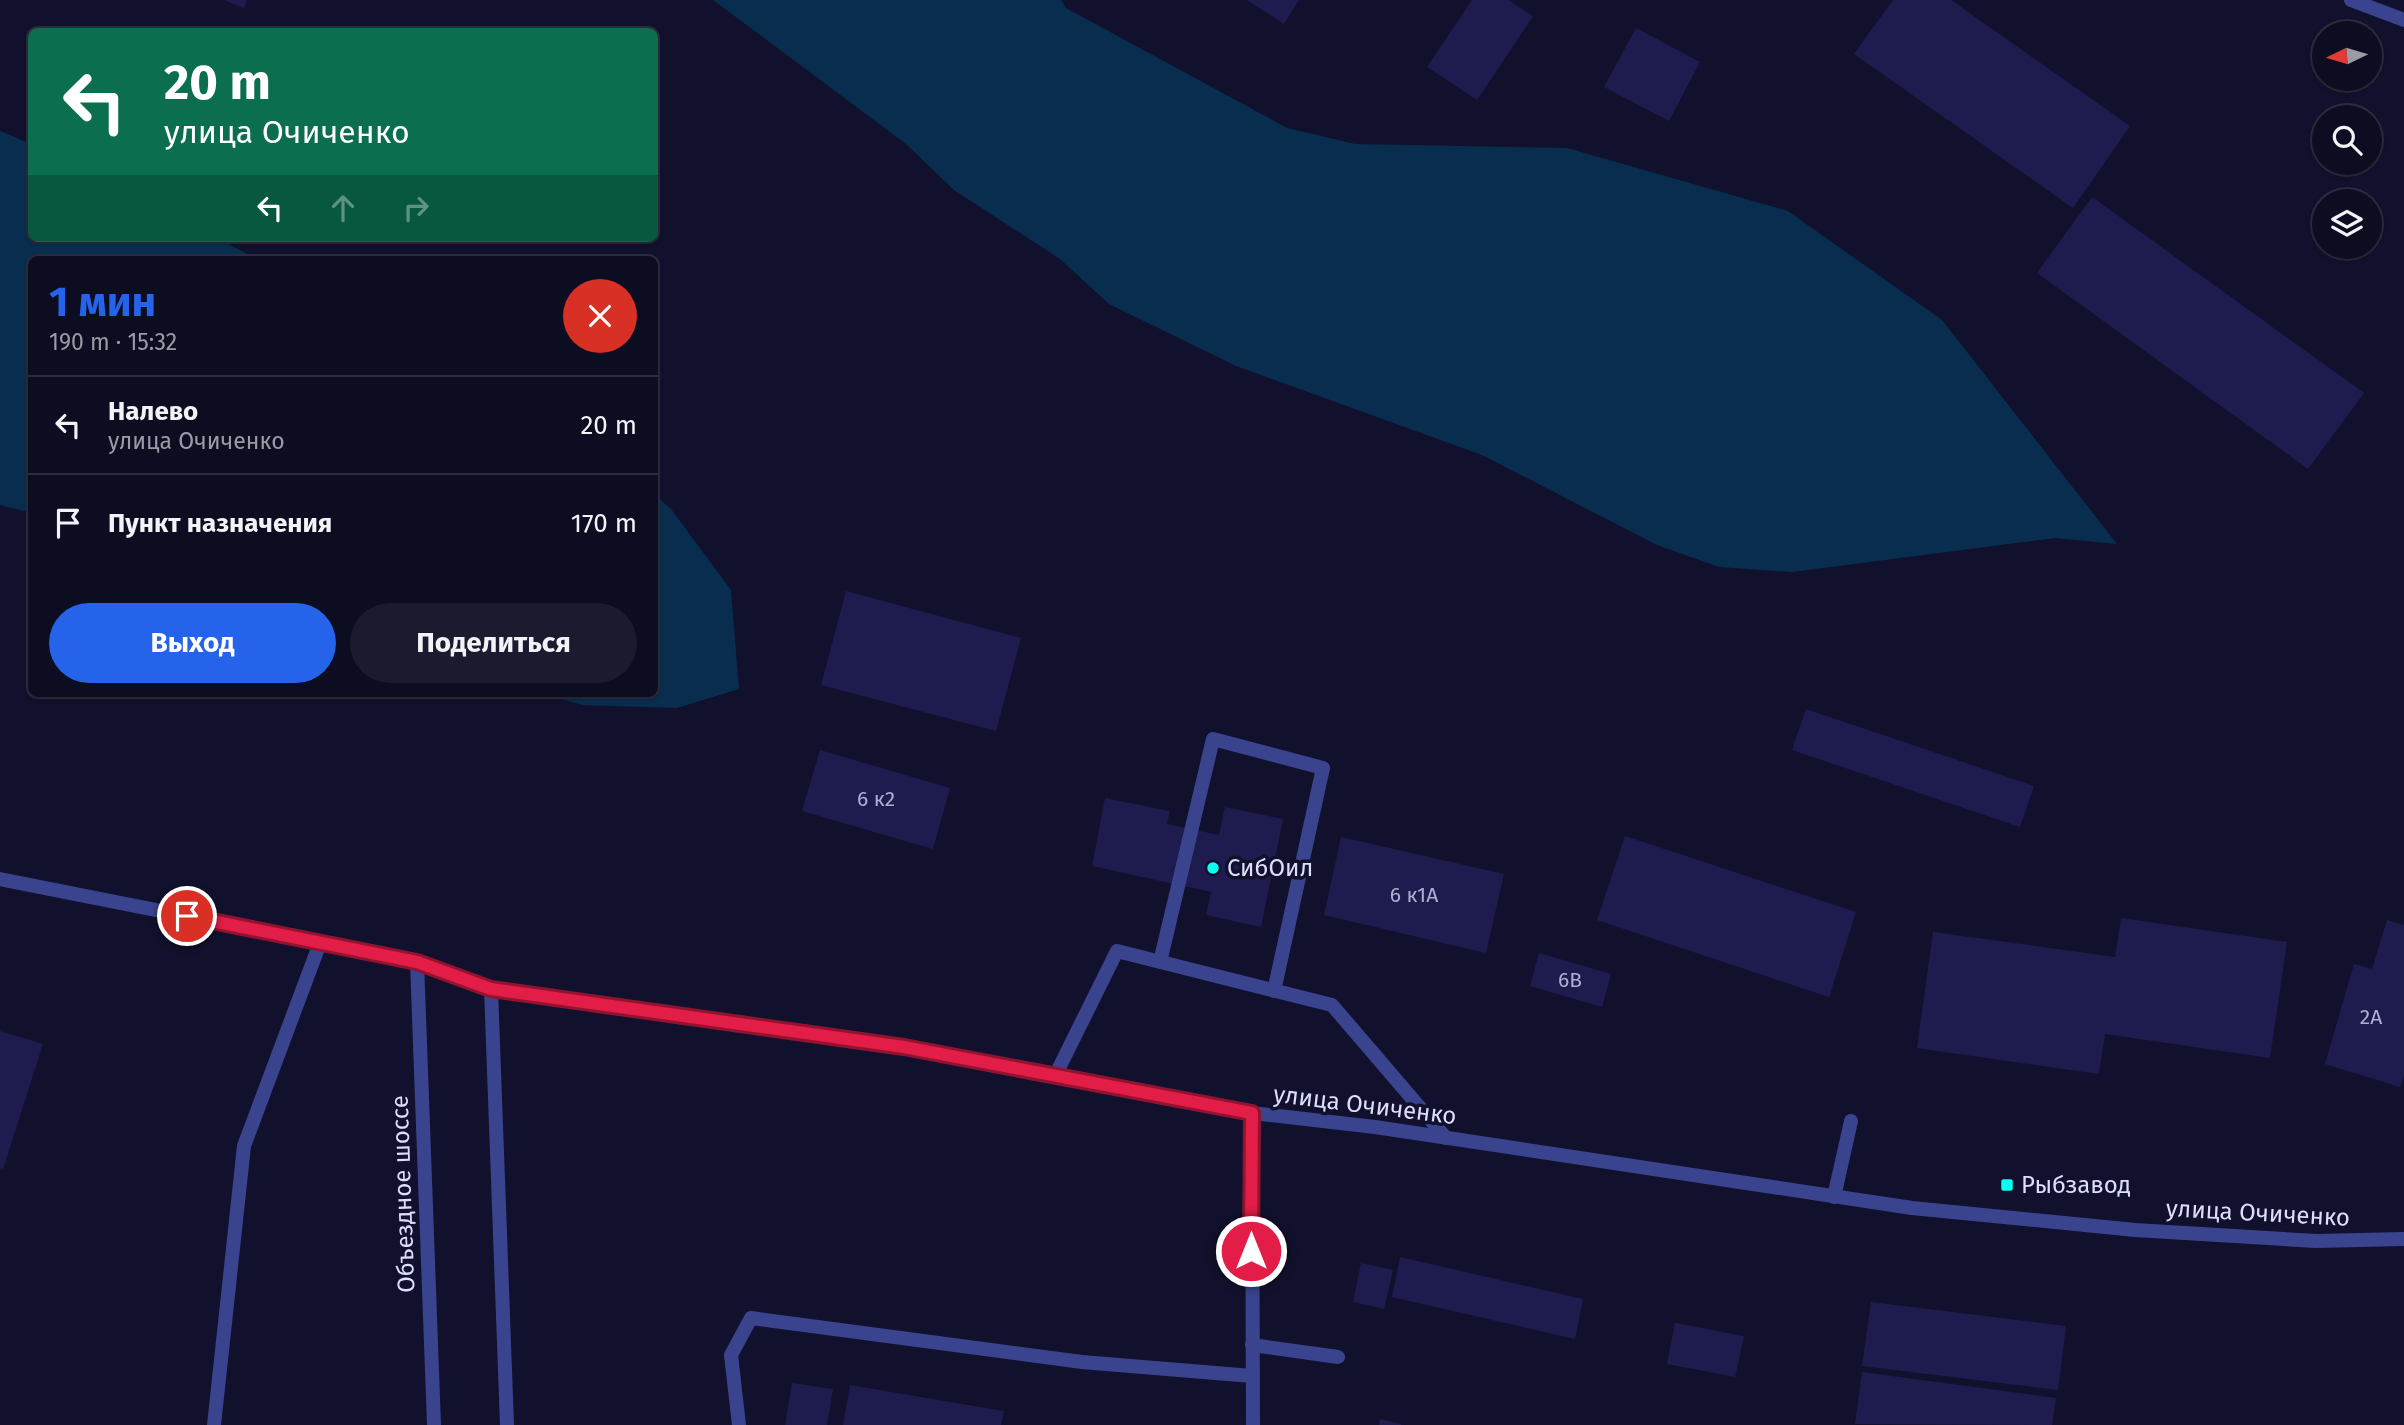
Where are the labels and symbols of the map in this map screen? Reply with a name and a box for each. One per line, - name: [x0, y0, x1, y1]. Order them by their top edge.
- north arrow: [2312, 21, 2382, 91]
- house number: 6 к2: [857, 786, 895, 812]
- place label: СибОил: [1227, 854, 1313, 882]
- marker: СибОил: [1205, 860, 1221, 876]
- house number: 6 к1А: [1390, 882, 1438, 908]
- pin: [157, 886, 217, 946]
- house number: 6В: [1558, 967, 1582, 993]
- house number: 2А: [2360, 1004, 2382, 1030]
- street label: улица Очиченко: [1272, 1080, 1458, 1130]
- street label: Объездное шоссе: [386, 1095, 420, 1293]
- place label: Рыбзавод: [2021, 1171, 2131, 1199]
- marker: Рыбзавод: [1999, 1177, 2015, 1193]
- street label: улица Очиченко: [2165, 1194, 2351, 1232]
- position arrow: [1214, 1214, 1288, 1288]

